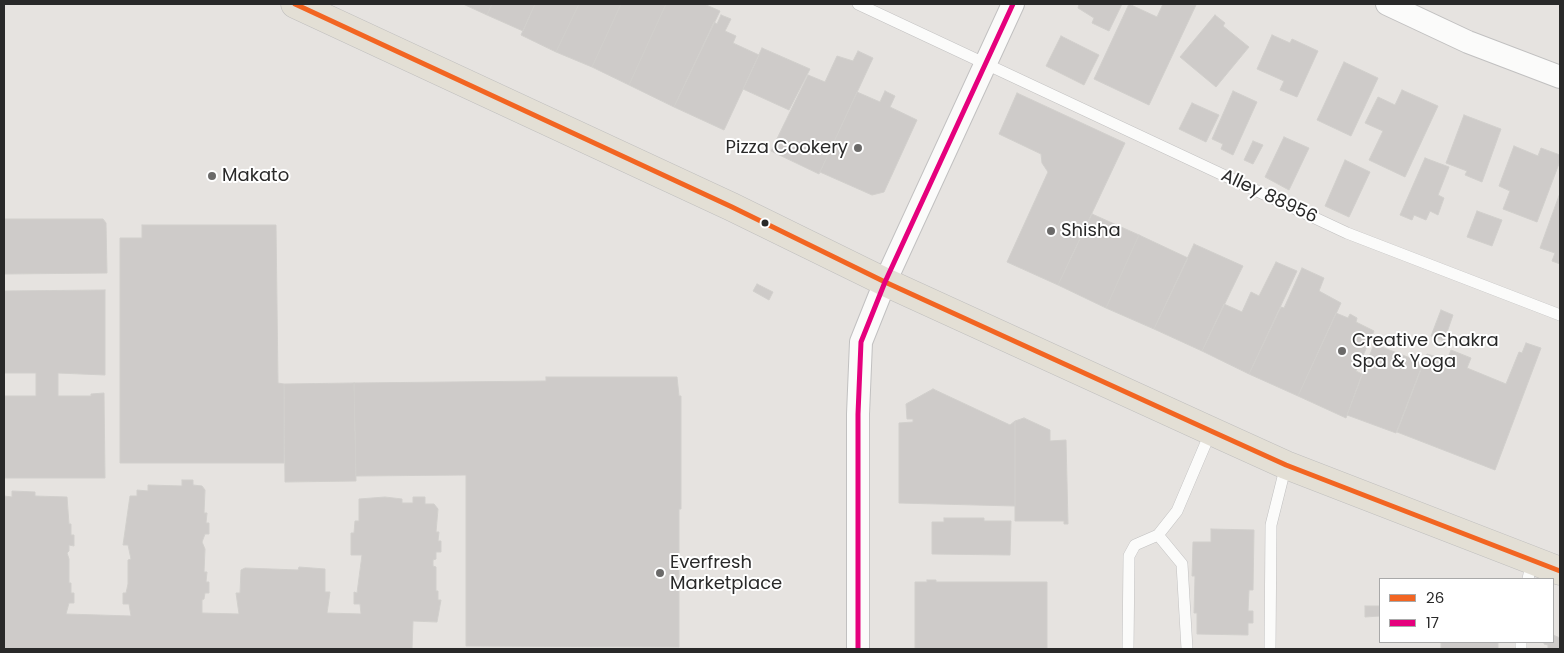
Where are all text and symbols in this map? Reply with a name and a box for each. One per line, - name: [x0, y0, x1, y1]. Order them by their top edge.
- place label: Pizza Cookery: [726, 137, 848, 159]
- marker: Pizza Cookery: [852, 142, 864, 154]
- place label: Makato: [222, 165, 289, 187]
- street label: Alley 88956: [1217, 165, 1321, 229]
- marker: Makato: [206, 170, 218, 182]
- unlabelled marker: [760, 218, 770, 228]
- place label: Shisha: [1061, 220, 1121, 242]
- marker: Shisha: [1045, 225, 1057, 237]
- place label: Creative Chakra Spa & Yoga: [1352, 330, 1499, 372]
- marker: Creative Chakra Spa & Yoga: [1336, 345, 1348, 357]
- place label: Everfresh Marketplace: [670, 552, 782, 594]
- marker: Everfresh Marketplace: [654, 567, 666, 579]
- legend: [1379, 578, 1554, 643]
- text: 26: [1426, 587, 1444, 608]
- text: 17: [1426, 612, 1439, 633]

